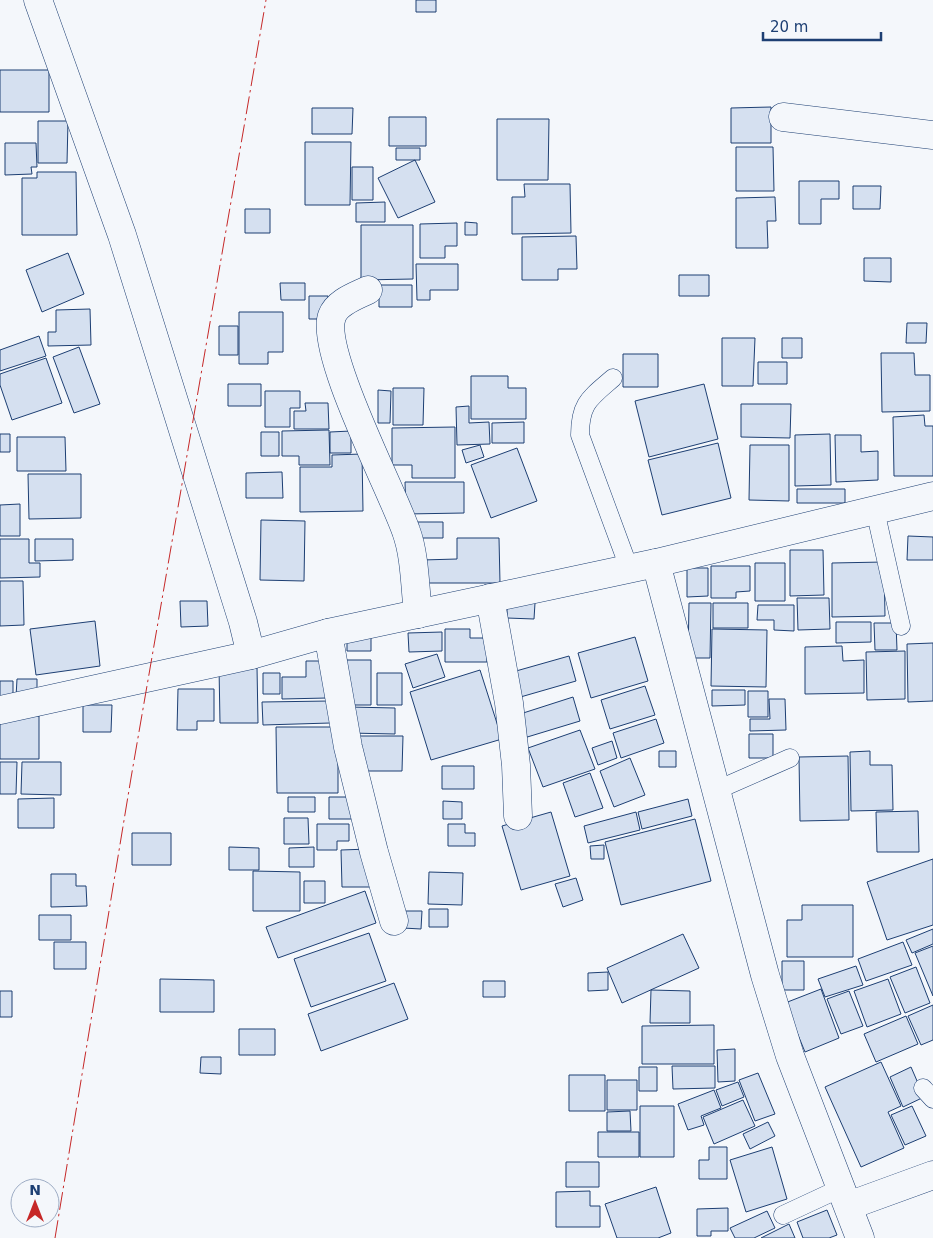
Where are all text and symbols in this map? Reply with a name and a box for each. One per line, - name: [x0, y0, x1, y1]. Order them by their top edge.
- scale bar: [763, 10, 880, 42]
- text: 20 m: [770, 18, 808, 36]
- north arrow: [10, 1178, 60, 1228]
- text: N: [29, 1182, 41, 1198]

